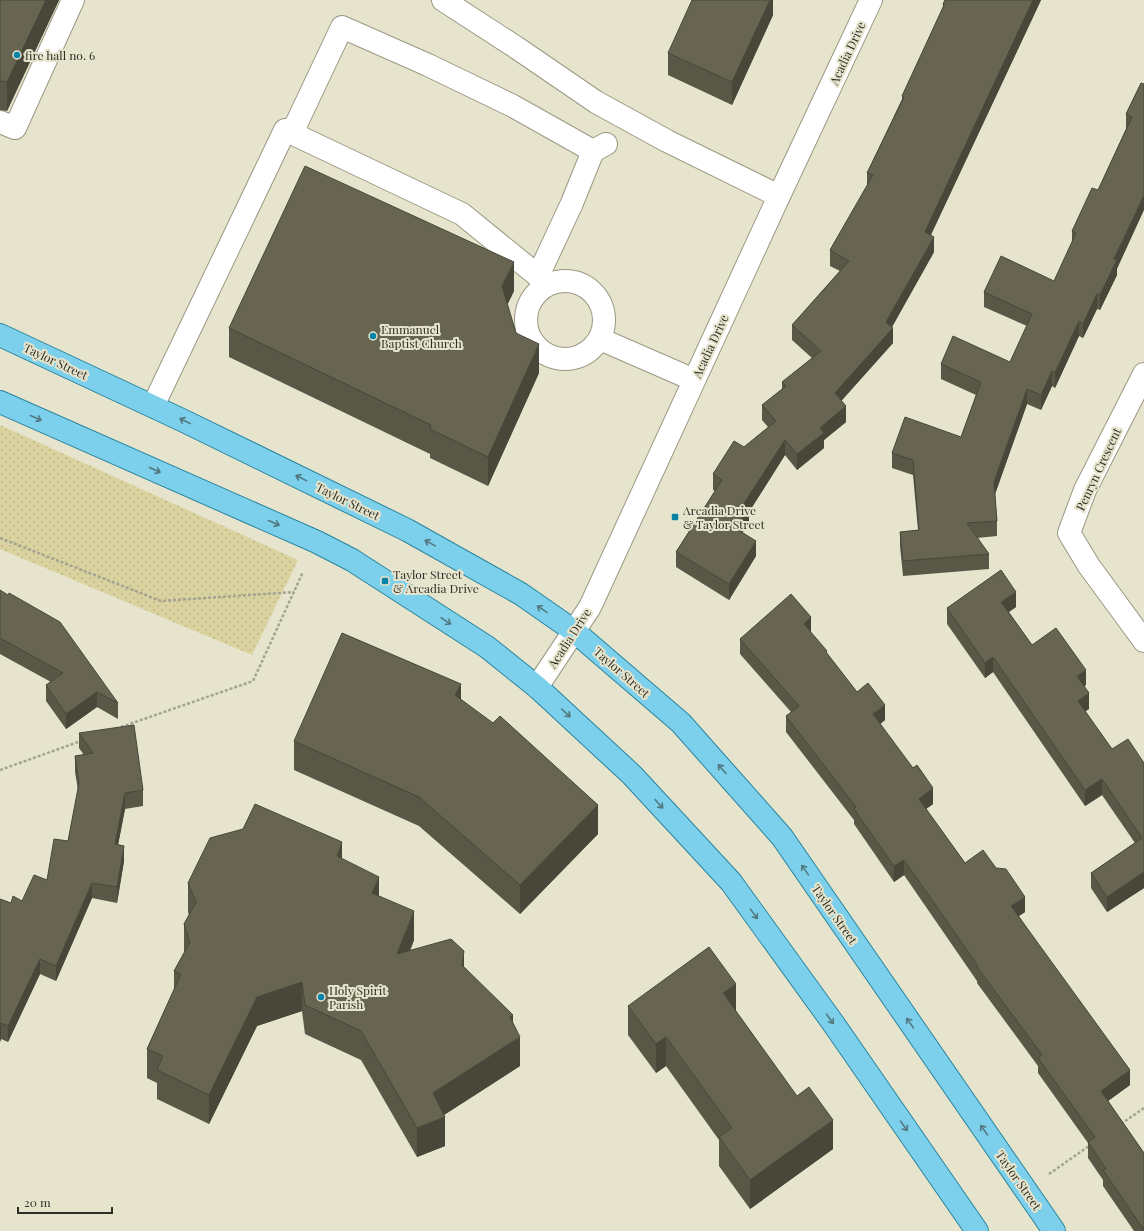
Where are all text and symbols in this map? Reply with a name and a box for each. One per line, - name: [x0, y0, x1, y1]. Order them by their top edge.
- street label: Acadia Drive: [825, 19, 869, 88]
- place label: fire hall no. 6: [25, 47, 95, 63]
- marker: fire hall no. 6: [12, 50, 22, 60]
- street label: Acadia Drive: [688, 312, 732, 381]
- place label: Emmanuel Baptist Church: [381, 321, 462, 351]
- marker: Emmanuel Baptist Church: [368, 331, 378, 341]
- street label: Taylor Street: [21, 339, 91, 383]
- one-way arrow: [29, 415, 41, 422]
- one-way arrow: [179, 417, 191, 424]
- street label: Penryn Crescent: [1072, 424, 1125, 513]
- one-way arrow: [148, 467, 160, 475]
- one-way arrow: [295, 474, 307, 481]
- street label: Taylor Street: [313, 479, 383, 524]
- place label: Arcadia Drive & Taylor Street: [682, 502, 766, 532]
- marker: Arcadia Drive & Taylor Street: [670, 512, 680, 522]
- one-way arrow: [267, 520, 279, 527]
- one-way arrow: [424, 538, 436, 546]
- place label: Taylor Street & Arcadia Drive: [393, 566, 479, 596]
- marker: Taylor Street & Arcadia Drive: [380, 576, 390, 586]
- one-way arrow: [537, 605, 548, 613]
- street label: Acadia Drive: [543, 605, 594, 672]
- one-way arrow: [440, 617, 451, 625]
- street label: Taylor Street: [591, 643, 654, 701]
- one-way arrow: [561, 708, 571, 718]
- one-way arrow: [718, 764, 727, 775]
- one-way arrow: [654, 799, 663, 809]
- one-way arrow: [801, 865, 809, 876]
- street label: Taylor Street: [809, 881, 862, 948]
- one-way arrow: [749, 908, 758, 919]
- place label: Holy Spirit Parish: [329, 982, 387, 1012]
- marker: Holy Spirit Parish: [316, 992, 326, 1002]
- one-way arrow: [826, 1013, 834, 1024]
- one-way arrow: [906, 1018, 914, 1029]
- one-way arrow: [900, 1120, 908, 1131]
- one-way arrow: [980, 1125, 988, 1136]
- street label: Taylor Street: [993, 1147, 1046, 1214]
- scale bar: [18, 1189, 112, 1215]
- text: 20 m: [24, 1194, 51, 1210]

